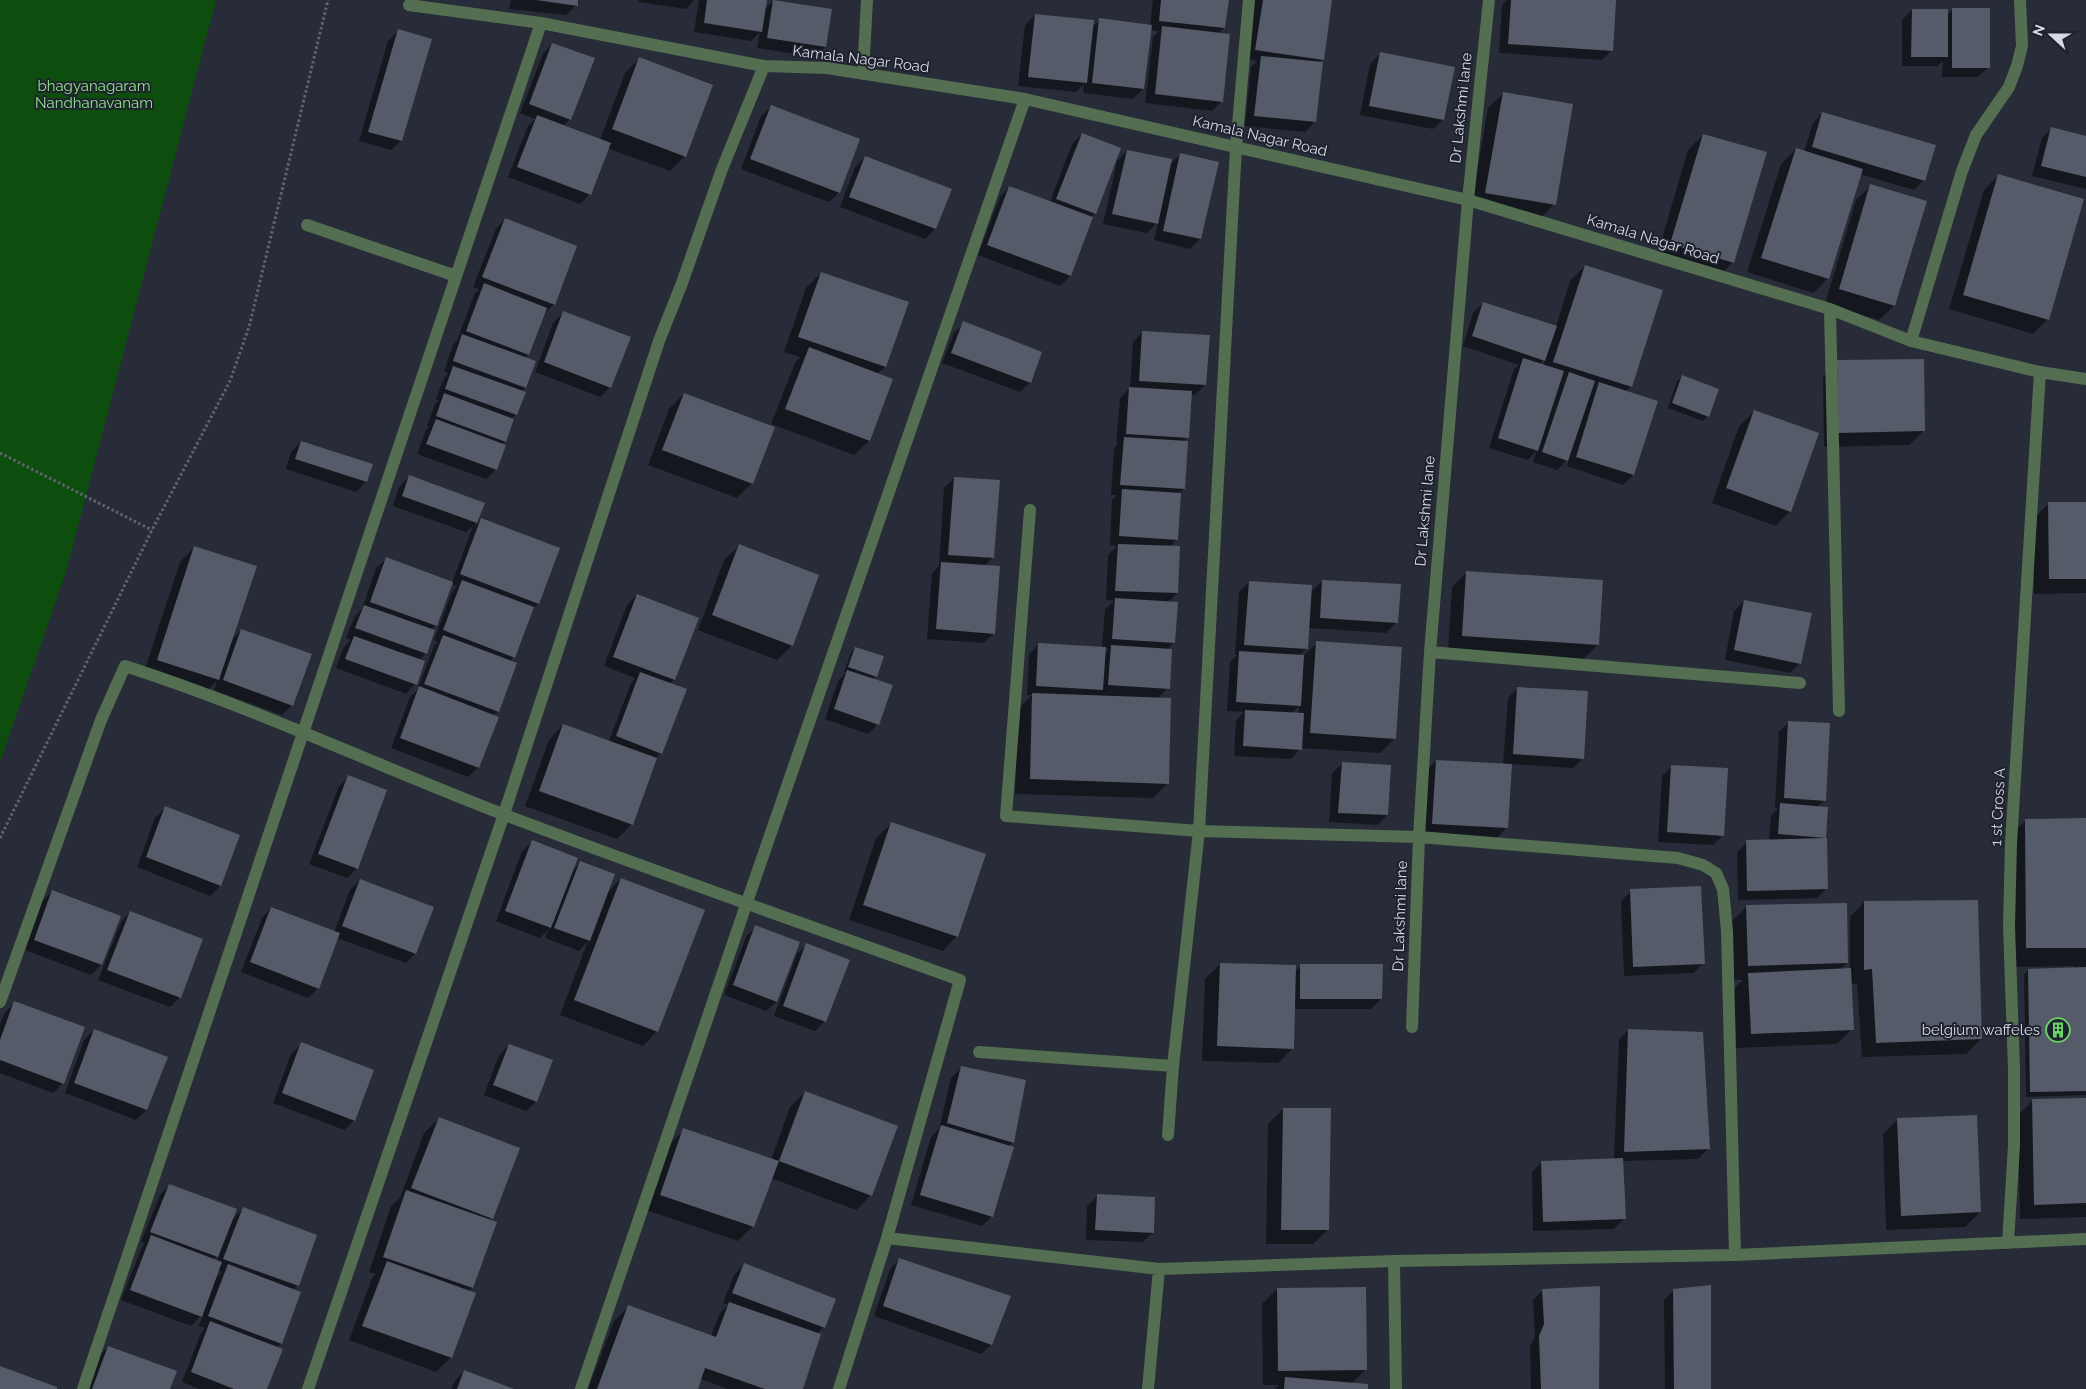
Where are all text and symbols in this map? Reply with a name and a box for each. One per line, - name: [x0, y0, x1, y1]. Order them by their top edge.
- north arrow: [2026, 10, 2076, 60]
- text: N: [2029, 22, 2048, 38]
- street label: Kamala Nagar Road: [792, 42, 930, 76]
- street label: Dr Lakshmi lane: [1446, 52, 1476, 164]
- park label: bhagyanagaram Nandhanavanam: [35, 77, 153, 112]
- street label: Kamala Nagar Road: [1191, 112, 1329, 160]
- street label: Kamala Nagar Road: [1585, 210, 1721, 268]
- street label: Dr Lakshmi lane: [1411, 455, 1439, 567]
- street label: 1 st Cross A: [1987, 767, 2009, 847]
- street label: Dr Lakshmi lane: [1389, 860, 1411, 972]
- building icon: belgium waffeles: [2045, 1017, 2071, 1043]
- place label: belgium waffeles: [1922, 1021, 2040, 1039]

